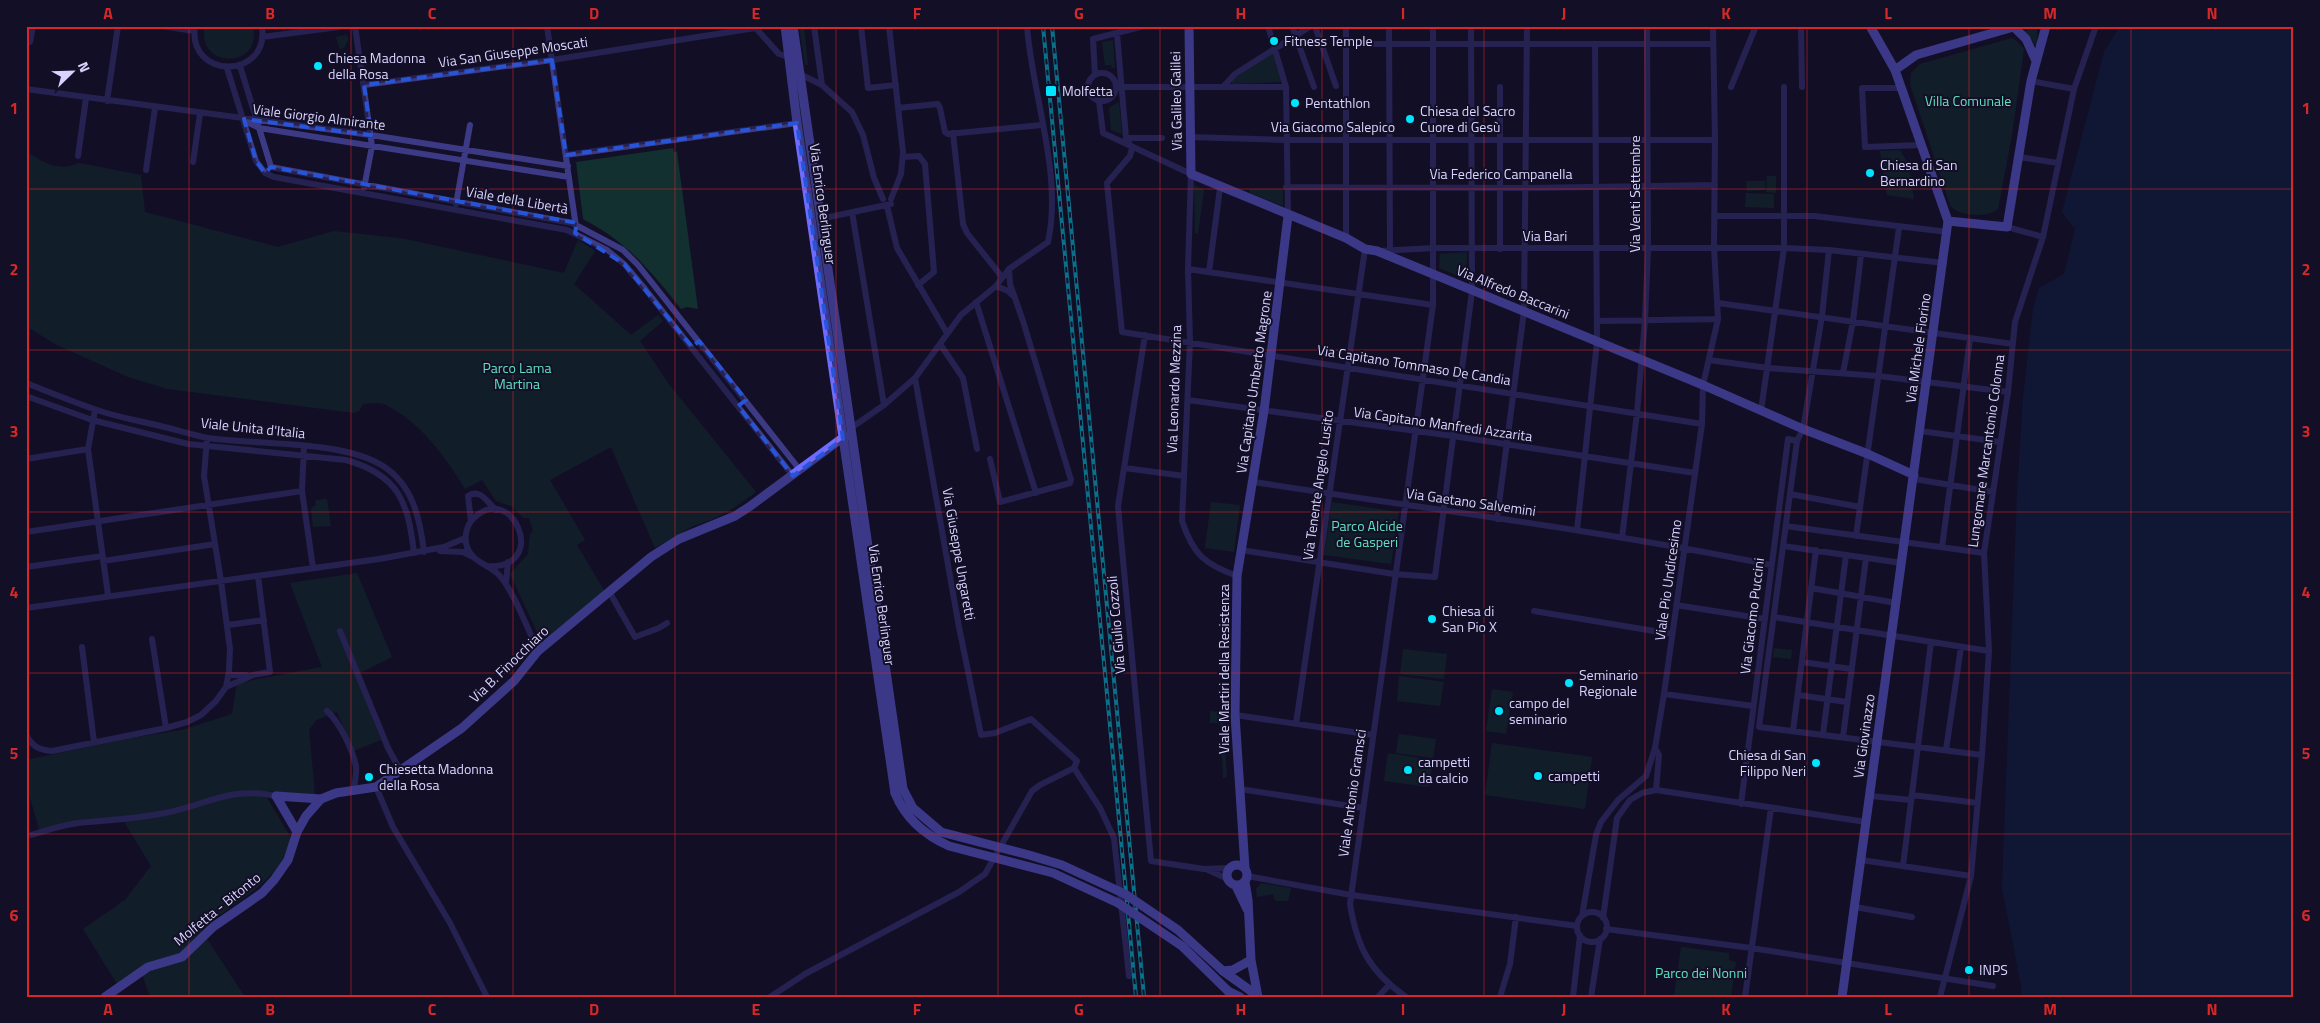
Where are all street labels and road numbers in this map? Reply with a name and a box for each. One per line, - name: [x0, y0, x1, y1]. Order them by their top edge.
- street label: Via San Giuseppe Moscati: [437, 31, 589, 72]
- street label: Via Galileo Galilei: [1164, 51, 1187, 151]
- street label: Viale Giorgio Almirante: [251, 98, 387, 135]
- street label: Via Giacomo Salepico: [1271, 116, 1395, 137]
- street label: Via Venti Settembre: [1624, 136, 1645, 252]
- street label: Via Enrico Berlinguer: [805, 142, 842, 266]
- street label: Via Federico Campanella: [1429, 163, 1573, 184]
- street label: Viale della Libertà: [464, 180, 570, 219]
- street label: Via Bari: [1523, 225, 1567, 246]
- street label: Via Alfredo Baccarini: [1453, 259, 1573, 324]
- street label: Via Capitano Umberto Magrone: [1230, 289, 1277, 475]
- street label: Via Michele Fiorino: [1899, 292, 1936, 404]
- street label: Via Leonardo Mezzina: [1161, 324, 1186, 454]
- street label: Via Capitano Tommaso De Candia: [1316, 339, 1513, 390]
- street label: Lungomare Marcantonio Colonna: [1962, 353, 2009, 549]
- street label: Via Capitano Manfredi Azzarita: [1352, 401, 1534, 446]
- street label: Via Tenente Angelo Lusito: [1297, 409, 1338, 561]
- street label: Viale Unita d'Italia: [200, 412, 306, 443]
- street label: Via Gaetano Salvemini: [1405, 482, 1537, 521]
- street label: Via Giuseppe Ungaretti: [937, 486, 981, 622]
- street label: Viale Pio Undicesimo: [1649, 518, 1686, 642]
- street label: Via Enrico Berlinguer: [864, 543, 901, 667]
- street label: Via Giacomo Puccini: [1734, 557, 1769, 675]
- street label: Via Giulio Cozzoli: [1101, 575, 1130, 675]
- street label: Viale Martiri della Resistenza: [1213, 584, 1234, 754]
- street label: Via B. Finocchiaro: [464, 620, 553, 707]
- street label: Via Giovinazzo: [1847, 693, 1880, 779]
- street label: Viale Antonio Gramsci: [1332, 728, 1371, 858]
- street label: Molfetta - Bitonto: [169, 867, 265, 950]

